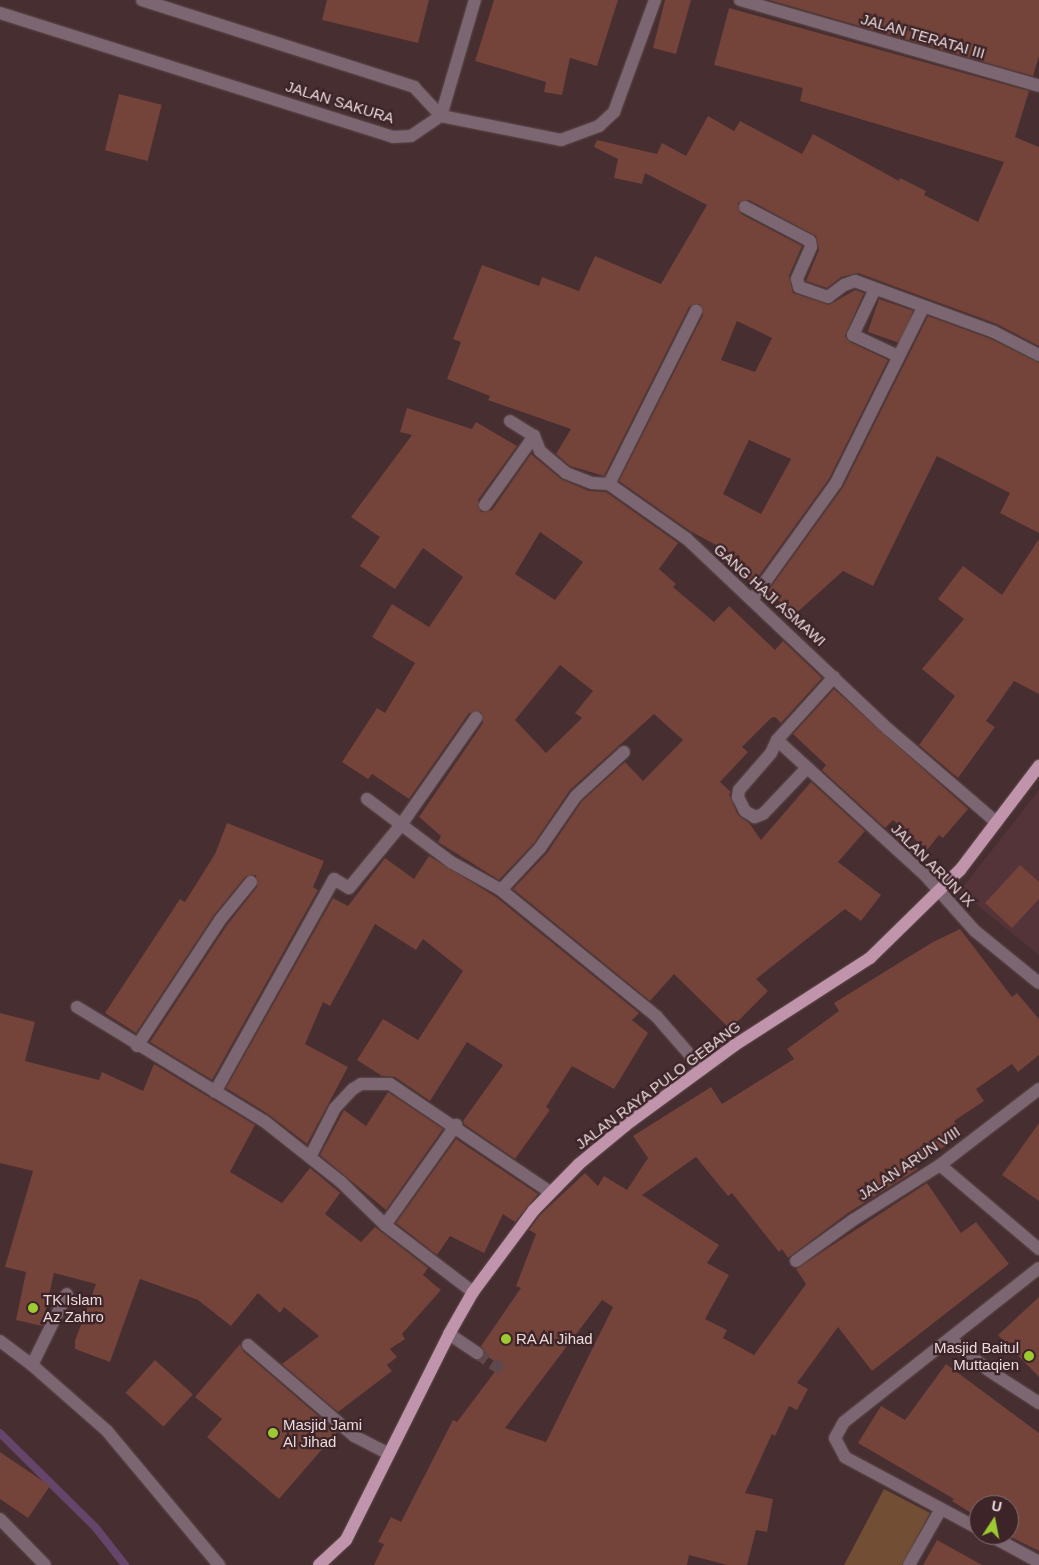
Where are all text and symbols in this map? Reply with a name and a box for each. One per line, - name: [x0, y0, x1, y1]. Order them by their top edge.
- street label: JALAN TERATAI III: [859, 10, 987, 62]
- street label: JALAN SAKURA: [284, 77, 396, 127]
- street label: GANG HAJI ASMAWI: [710, 540, 830, 650]
- street label: JALAN ARUN IX: [887, 819, 979, 911]
- street label: JALAN RAYA PULO GEBANG: [572, 1017, 744, 1153]
- street label: JALAN ARUN VIII: [854, 1122, 964, 1204]
- place label: TK Islam Az Zahro: [43, 1290, 104, 1325]
- marker: TK Islam Az Zahro: [27, 1302, 39, 1314]
- place label: RA Al Jihad: [516, 1330, 594, 1348]
- marker: RA Al Jihad: [500, 1333, 512, 1345]
- place label: Masjid Baitul Muttaqien: [934, 1338, 1019, 1373]
- marker: Masjid Baitul Muttaqien: [1023, 1350, 1035, 1362]
- place label: Masjid Jami Al Jihad: [283, 1415, 362, 1450]
- marker: Masjid Jami Al Jihad: [267, 1427, 279, 1439]
- north arrow: [969, 1495, 1019, 1545]
- text: U: [990, 1497, 1003, 1515]

